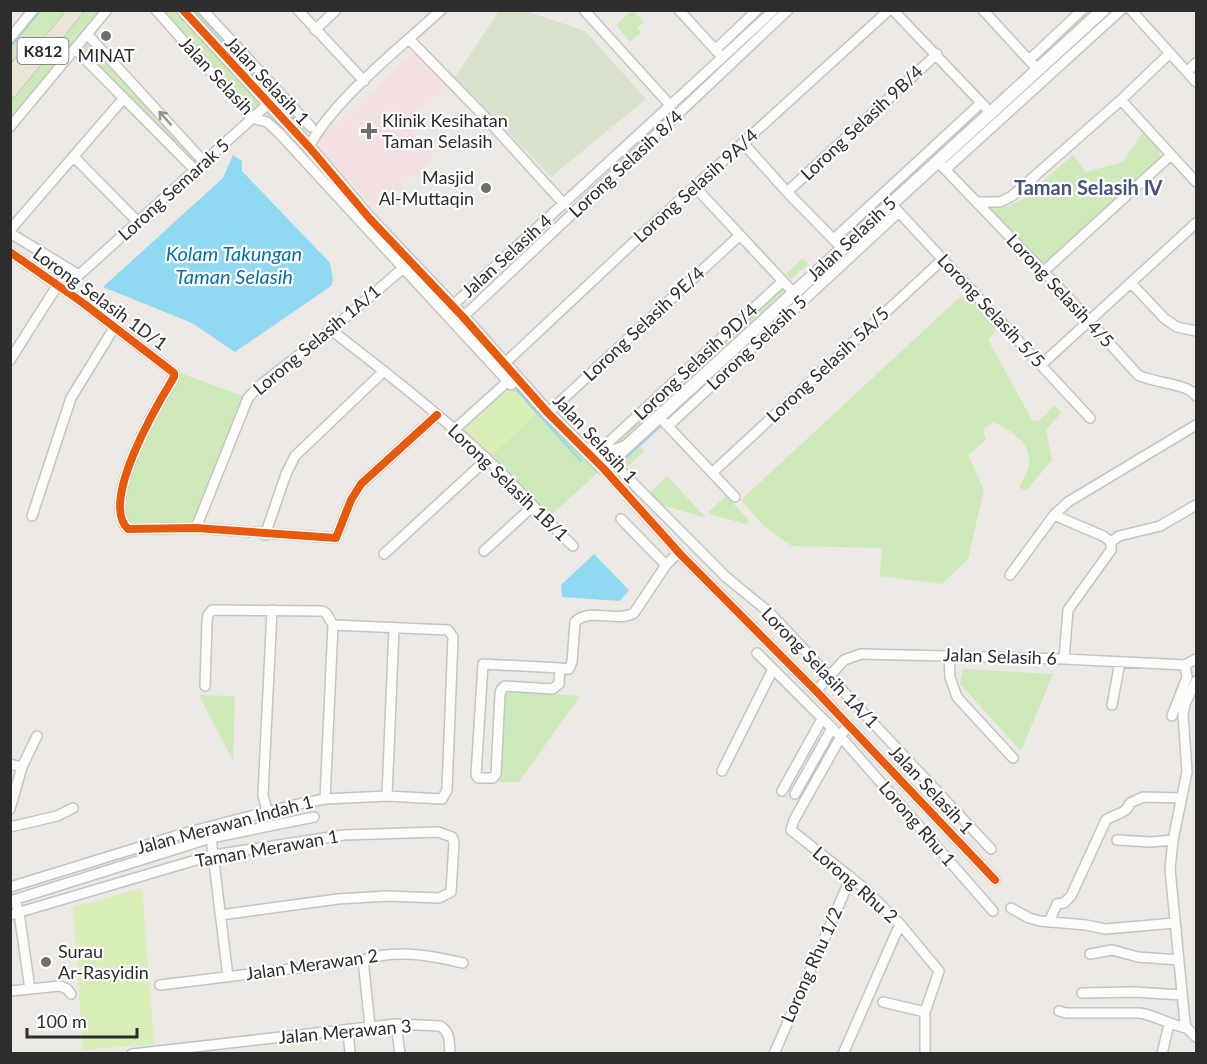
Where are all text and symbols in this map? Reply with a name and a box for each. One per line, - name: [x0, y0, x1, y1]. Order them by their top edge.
- marker: MINAT: [99, 29, 113, 43]
- street label: Jalan Selasih 1: [221, 31, 315, 129]
- street label: Jalan Selasih: [175, 32, 258, 119]
- road number: K812: [18, 38, 68, 64]
- place label: MINAT: [77, 44, 135, 66]
- street label: Lorong Selasih 9B/4: [796, 60, 927, 185]
- street label: Lorong Selasih 8/4: [564, 105, 687, 222]
- place label: Klinik Kesihatan Taman Selasih: [382, 109, 508, 152]
- one-way arrow: [157, 111, 172, 126]
- marker: Klinik Kesihatan Taman Selasih: [360, 122, 378, 140]
- street label: Lorong Selasih 9A/4: [629, 124, 762, 247]
- street label: Lorong Semarak 5: [113, 134, 233, 245]
- place label: Masjid Al-Muttaqin: [379, 166, 474, 209]
- district label: Taman Selasih Ⅳ: [1014, 175, 1163, 199]
- marker: Masjid Al-Muttaqin: [479, 181, 493, 195]
- street label: Jalan Selasih 5: [802, 191, 900, 285]
- street label: Jalan Selasih 4: [457, 209, 556, 301]
- street label: Lorong Selasih 4/5: [1002, 229, 1119, 352]
- water label: Kolam Takungan Taman Selasih: [166, 241, 302, 288]
- street label: Lorong Selasih 1D/1: [29, 242, 172, 354]
- street label: Lorong Selasih 5/5: [933, 249, 1050, 372]
- street label: Lorong Selasih 9E/4: [578, 261, 709, 385]
- street label: Lorong Selasih 1A/1: [248, 280, 385, 399]
- street label: Lorong Selasih 5: [702, 290, 811, 394]
- street label: Lorong Selasih 9D/4: [629, 298, 762, 424]
- street label: Lorong Selasih 5A/5: [761, 302, 893, 427]
- street label: Jalan Selasih 1: [549, 389, 643, 487]
- street label: Lorong Selasih 1B/1: [444, 419, 574, 545]
- street label: Lorong Selasih 1A/1: [757, 602, 884, 732]
- street label: Jalan Selasih 6: [943, 643, 1057, 669]
- street label: Jalan Selasih 1: [885, 740, 979, 838]
- street label: Lorong Rhu 1: [875, 776, 961, 870]
- street label: Jalan Merawan Indah 1: [134, 790, 315, 858]
- street label: Taman Merawan 1: [193, 825, 340, 871]
- street label: Lorong Rhu 2: [809, 841, 903, 927]
- street label: Lorong Rhu 1/2: [776, 903, 846, 1026]
- place label: Surau Ar-Rasyidin: [58, 940, 149, 983]
- street label: Jalan Merawan 2: [244, 944, 379, 984]
- marker: Surau Ar-Rasyidin: [39, 955, 53, 969]
- scale bar: [27, 1001, 136, 1039]
- text: 100 m: [36, 1010, 87, 1032]
- street label: Jalan Merawan 3: [278, 1014, 412, 1048]

